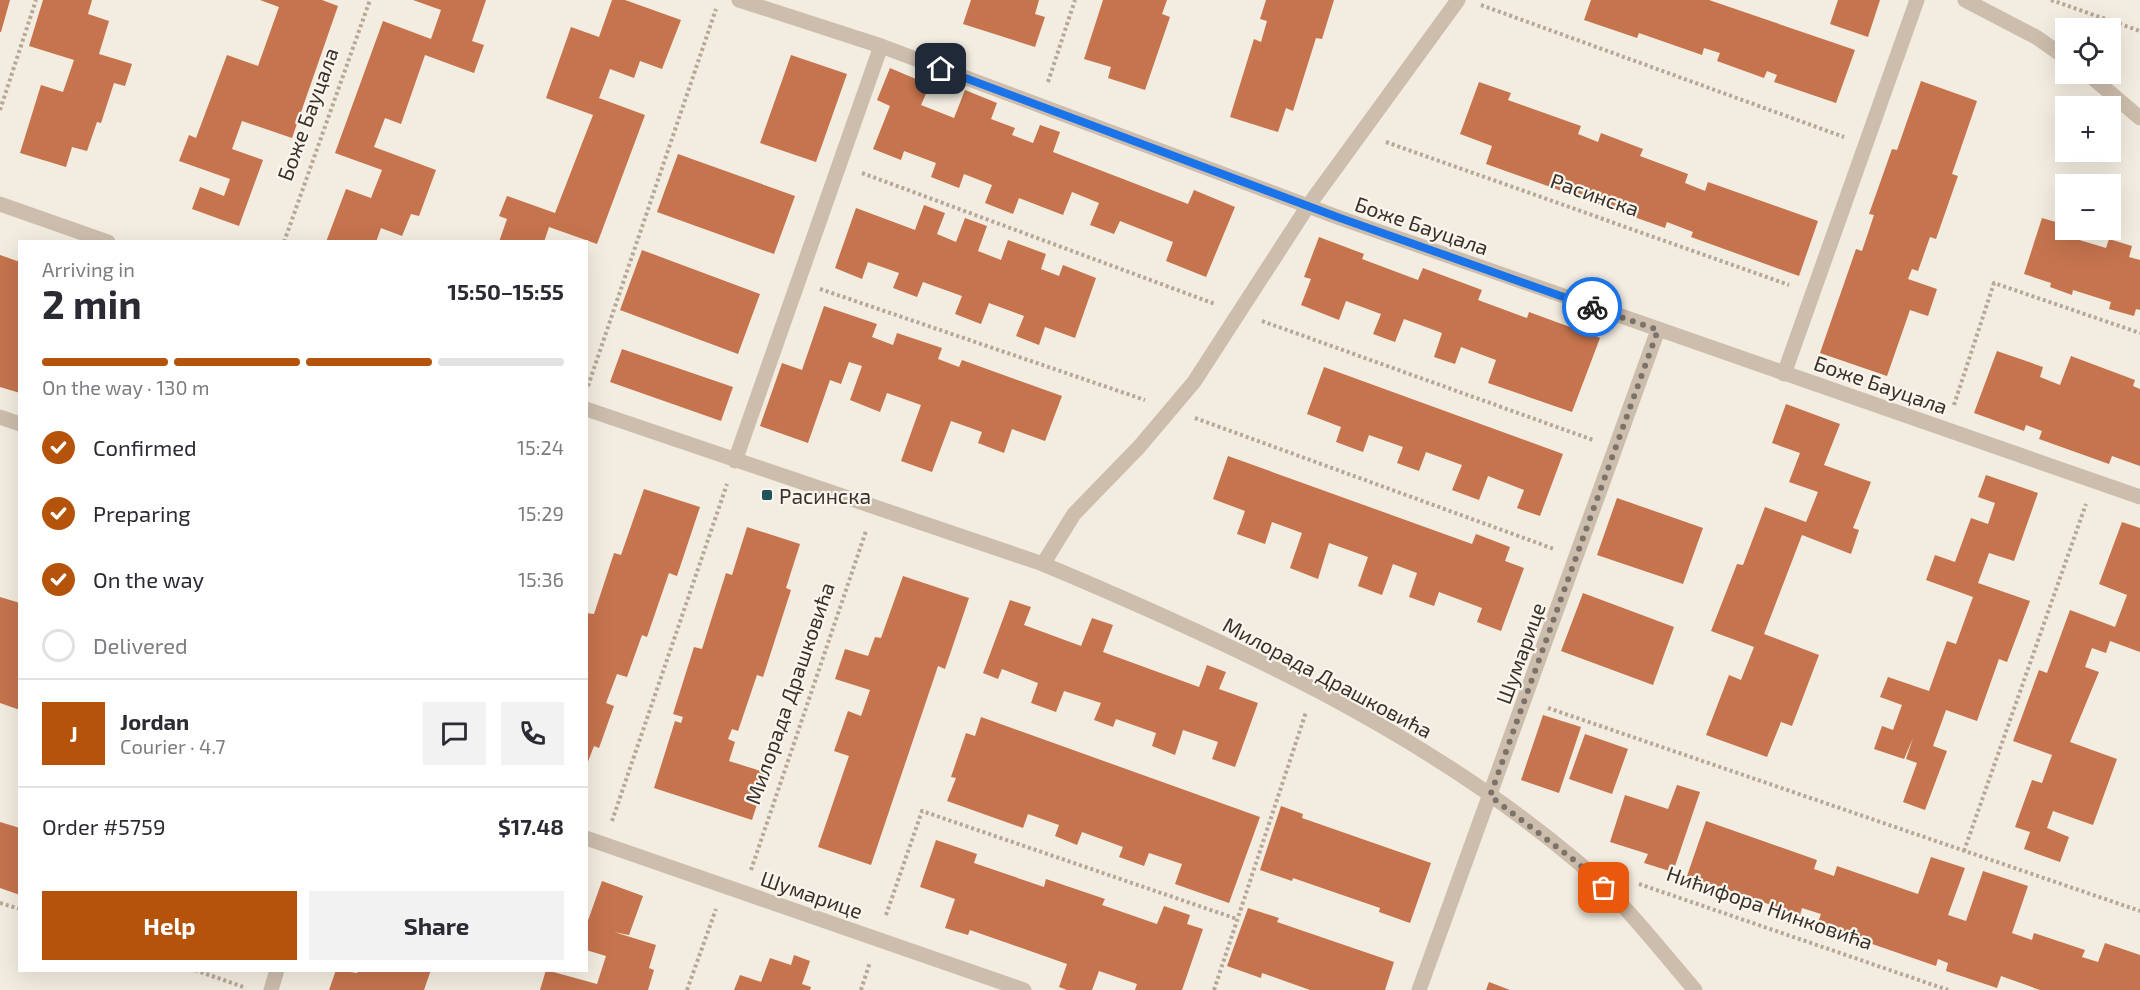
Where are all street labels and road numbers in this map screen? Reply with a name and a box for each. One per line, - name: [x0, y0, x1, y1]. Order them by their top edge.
- street label: Боже Бауцала: [271, 44, 344, 184]
- street label: Расинска: [1547, 167, 1643, 221]
- street label: Боже Бауцала: [1351, 190, 1492, 261]
- street label: Боже Бауцала: [1810, 349, 1951, 420]
- street label: Милорада Драшковића: [739, 579, 839, 807]
- street label: Шумарице: [1490, 599, 1551, 708]
- street label: Милорада Драшковића: [1219, 611, 1437, 743]
- street label: Нићифора Нинковића: [1664, 860, 1876, 954]
- street label: Шумарице: [757, 865, 866, 924]

